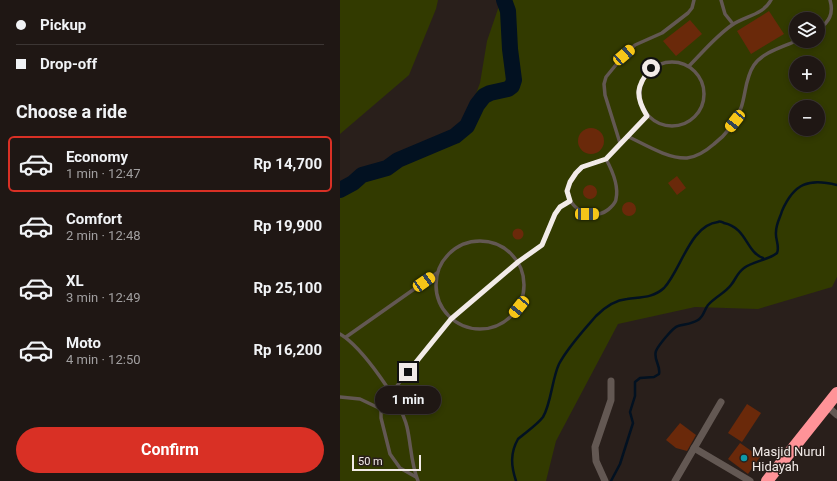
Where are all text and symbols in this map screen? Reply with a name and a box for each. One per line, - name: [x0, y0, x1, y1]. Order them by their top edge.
- map controls: [789, 12, 825, 136]
- button: layers: [789, 12, 825, 48]
- text: Pickup: [40, 16, 86, 34]
- car: [611, 43, 637, 67]
- text: Drop-off: [40, 55, 97, 73]
- button: +: [789, 56, 825, 92]
- route start: [642, 59, 660, 77]
- button: −: [789, 100, 825, 136]
- text: Choose a ride: [16, 101, 127, 122]
- car: [723, 108, 747, 134]
- icon: car: [18, 146, 54, 182]
- text: Economy: [66, 148, 128, 166]
- text: Rp 14,700: [254, 155, 322, 173]
- text: 1 min · 12:47: [66, 166, 141, 181]
- icon: car: [18, 208, 54, 244]
- car: [575, 208, 599, 220]
- text: Comfort: [66, 210, 122, 228]
- text: Rp 19,900: [254, 217, 322, 235]
- text: 2 min · 12:48: [66, 228, 141, 243]
- icon: car: [18, 270, 54, 306]
- car: [411, 270, 437, 294]
- text: XL: [66, 272, 84, 290]
- text: Rp 25,100: [254, 279, 322, 297]
- text: 3 min · 12:49: [66, 290, 141, 305]
- car: [507, 294, 531, 320]
- icon: car: [18, 332, 54, 368]
- text: Moto: [66, 334, 101, 352]
- text: Rp 16,200: [254, 341, 322, 359]
- text: 4 min · 12:50: [66, 352, 141, 367]
- route end: [399, 363, 417, 381]
- callout: 1 min: [375, 386, 441, 414]
- text: 1 min: [392, 392, 424, 407]
- button: Confirm: [16, 427, 324, 473]
- place label: Masjid Nurul Hidayah: [752, 444, 825, 474]
- scale bar: [352, 453, 421, 472]
- marker: Masjid Nurul Hidayah: [739, 453, 749, 463]
- text: 50 m: [358, 455, 383, 468]

